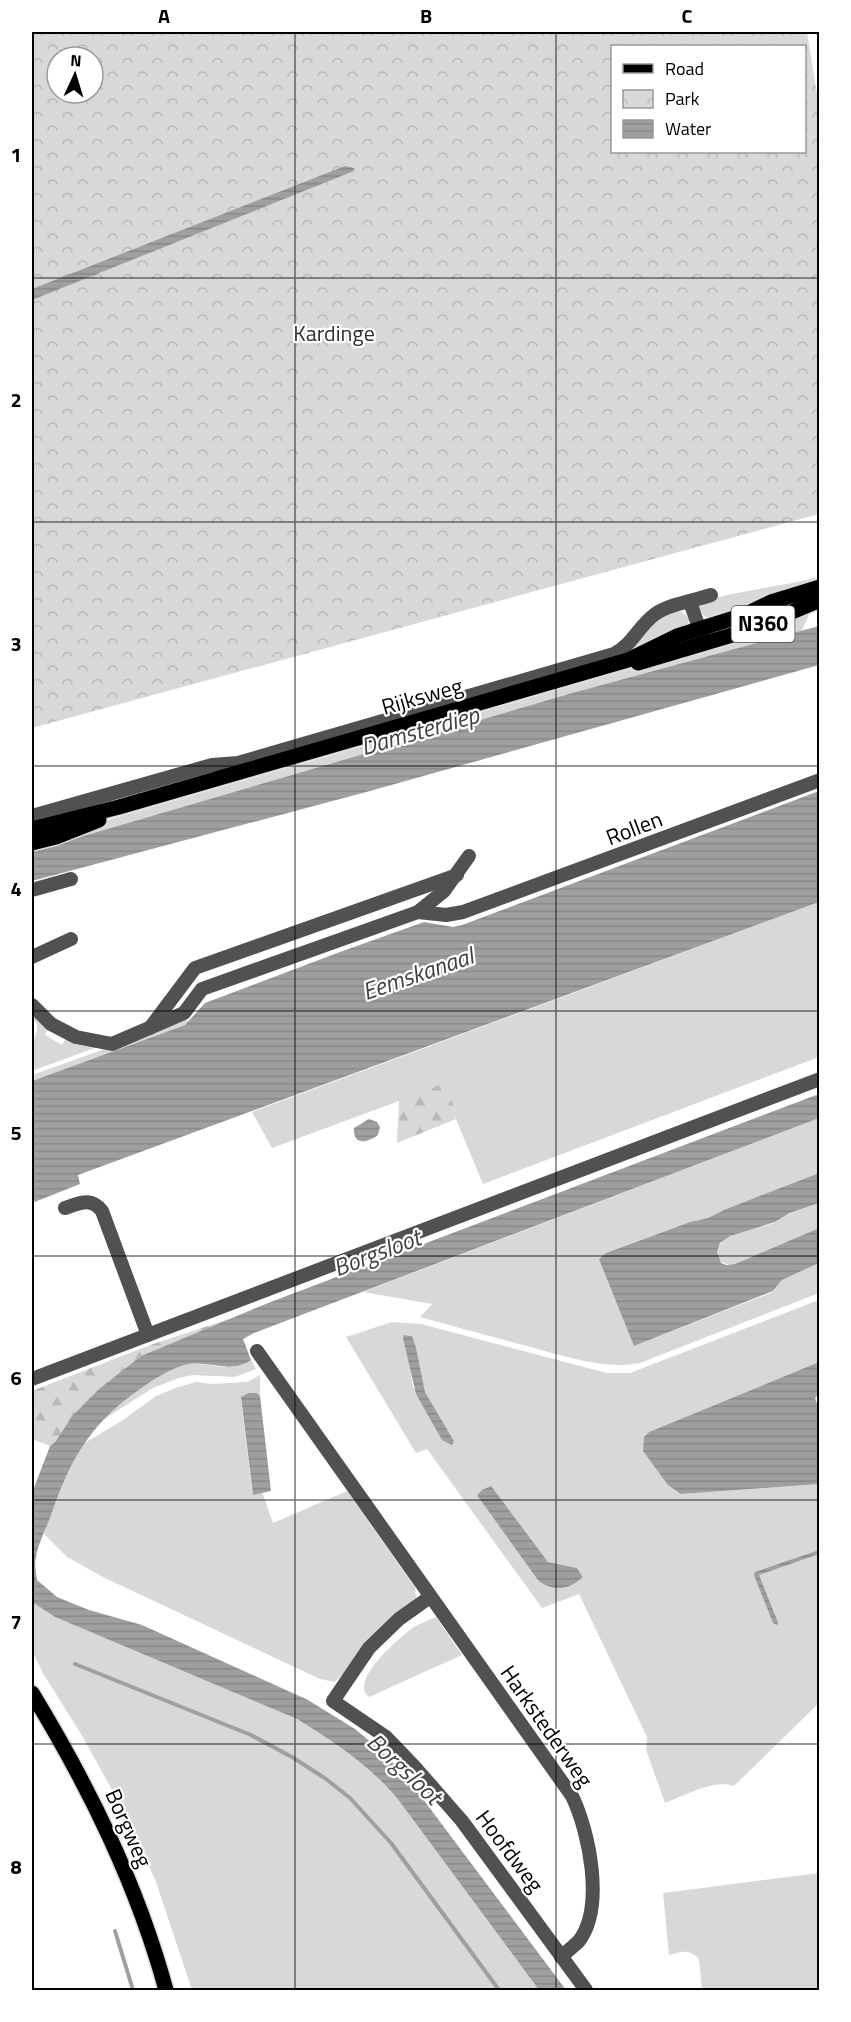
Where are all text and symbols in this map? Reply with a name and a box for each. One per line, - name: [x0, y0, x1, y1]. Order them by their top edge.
- text: A: [158, 0, 170, 31]
- text: B: [420, 0, 432, 31]
- text: C: [682, 0, 693, 31]
- north arrow: [45, 45, 105, 105]
- legend: [611, 45, 806, 153]
- text: N: [70, 48, 82, 72]
- text: Road: [665, 55, 704, 82]
- text: Park: [665, 85, 700, 112]
- text: Water: [665, 115, 711, 142]
- text: 1: [10, 139, 22, 170]
- park label: Kardinge: [293, 316, 375, 350]
- text: 2: [10, 384, 22, 415]
- road number: N360: [732, 606, 795, 642]
- text: 3: [10, 628, 22, 659]
- street label: Rijksweg: [377, 668, 467, 724]
- water label: Damsterdiep: [356, 696, 484, 764]
- street label: Rollen: [601, 802, 667, 854]
- text: 4: [10, 873, 22, 904]
- water label: Eemskanaal: [357, 936, 481, 1009]
- text: 5: [10, 1117, 22, 1148]
- water label: Borgsloot: [328, 1218, 429, 1285]
- text: 6: [10, 1362, 22, 1393]
- text: 7: [10, 1606, 22, 1637]
- street label: Harkstederweg: [492, 1658, 602, 1794]
- water label: Borgsloot: [359, 1724, 453, 1815]
- street label: Borgweg: [97, 1783, 161, 1873]
- street label: Hoofdweg: [468, 1803, 552, 1899]
- text: 8: [10, 1851, 22, 1882]

